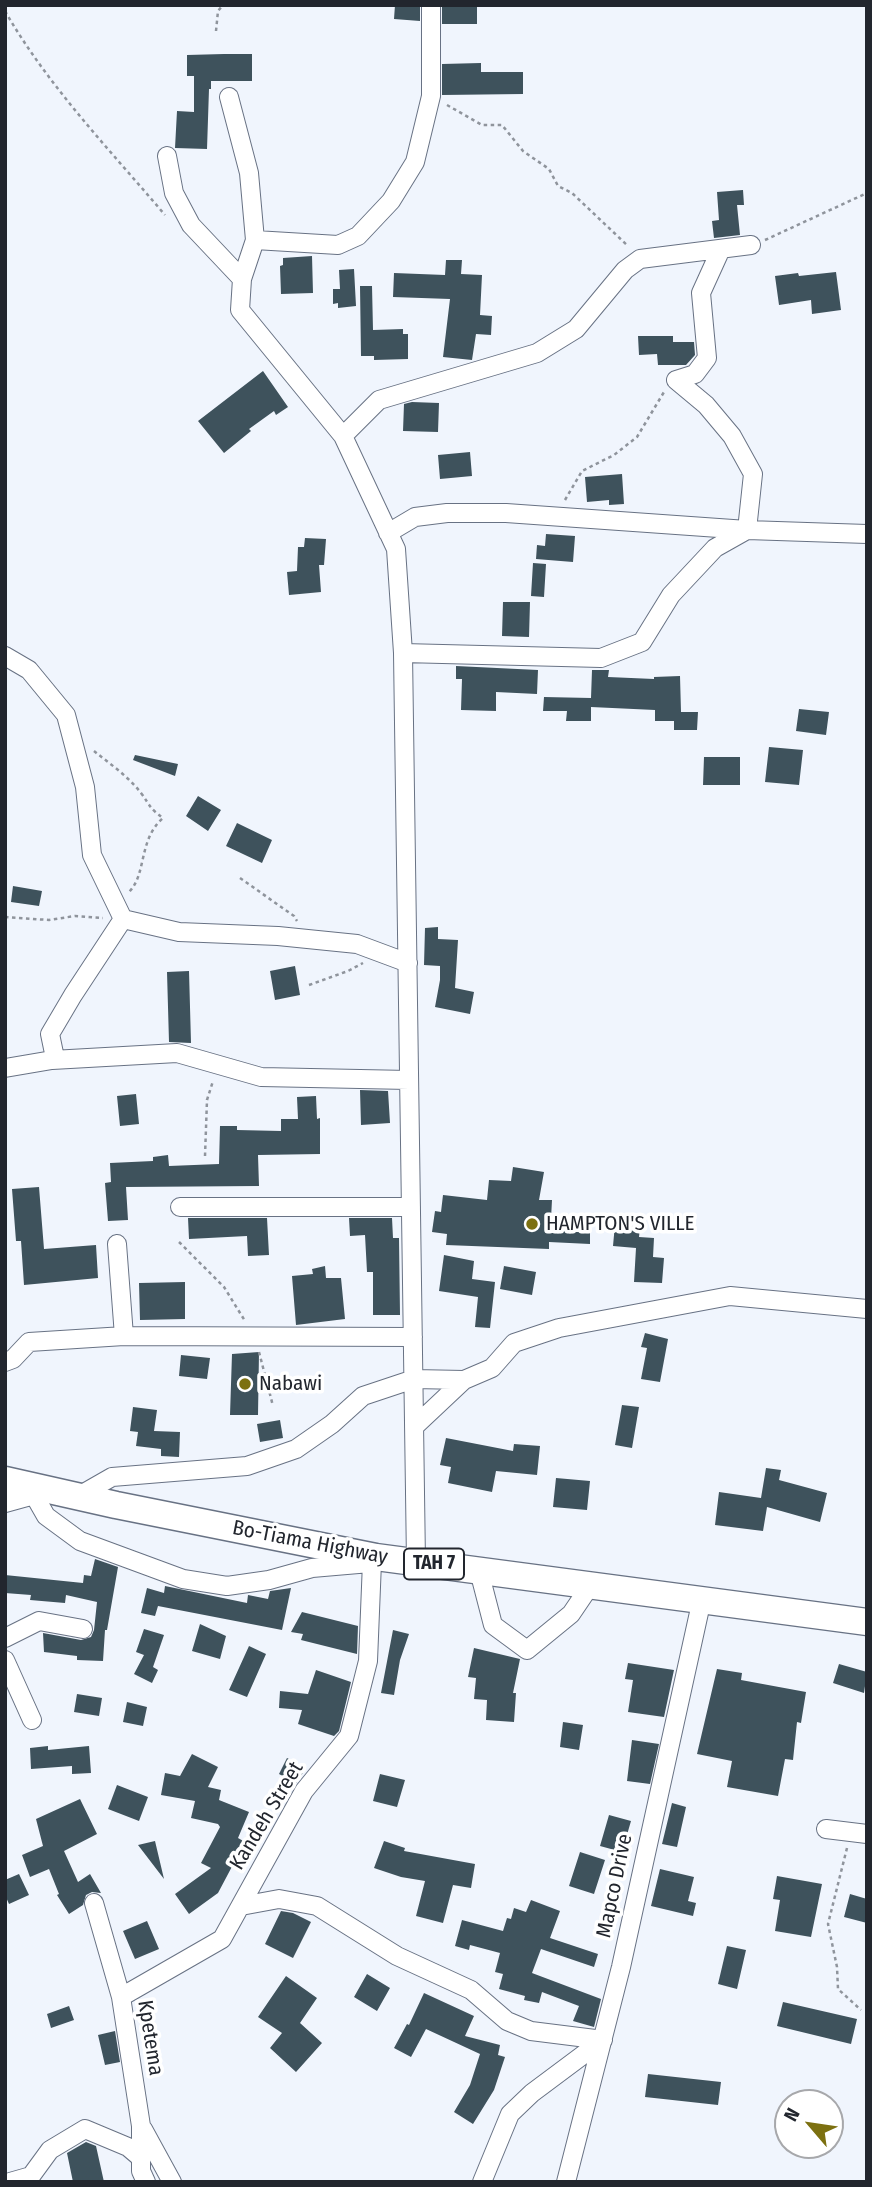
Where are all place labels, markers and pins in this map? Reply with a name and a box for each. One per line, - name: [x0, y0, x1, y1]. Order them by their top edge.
- place label: HAMPTON'S VILLE: [546, 1211, 694, 1237]
- marker: HAMPTON'S VILLE: [524, 1216, 540, 1232]
- place label: Nabawi: [259, 1371, 322, 1397]
- marker: Nabawi: [237, 1376, 253, 1392]

